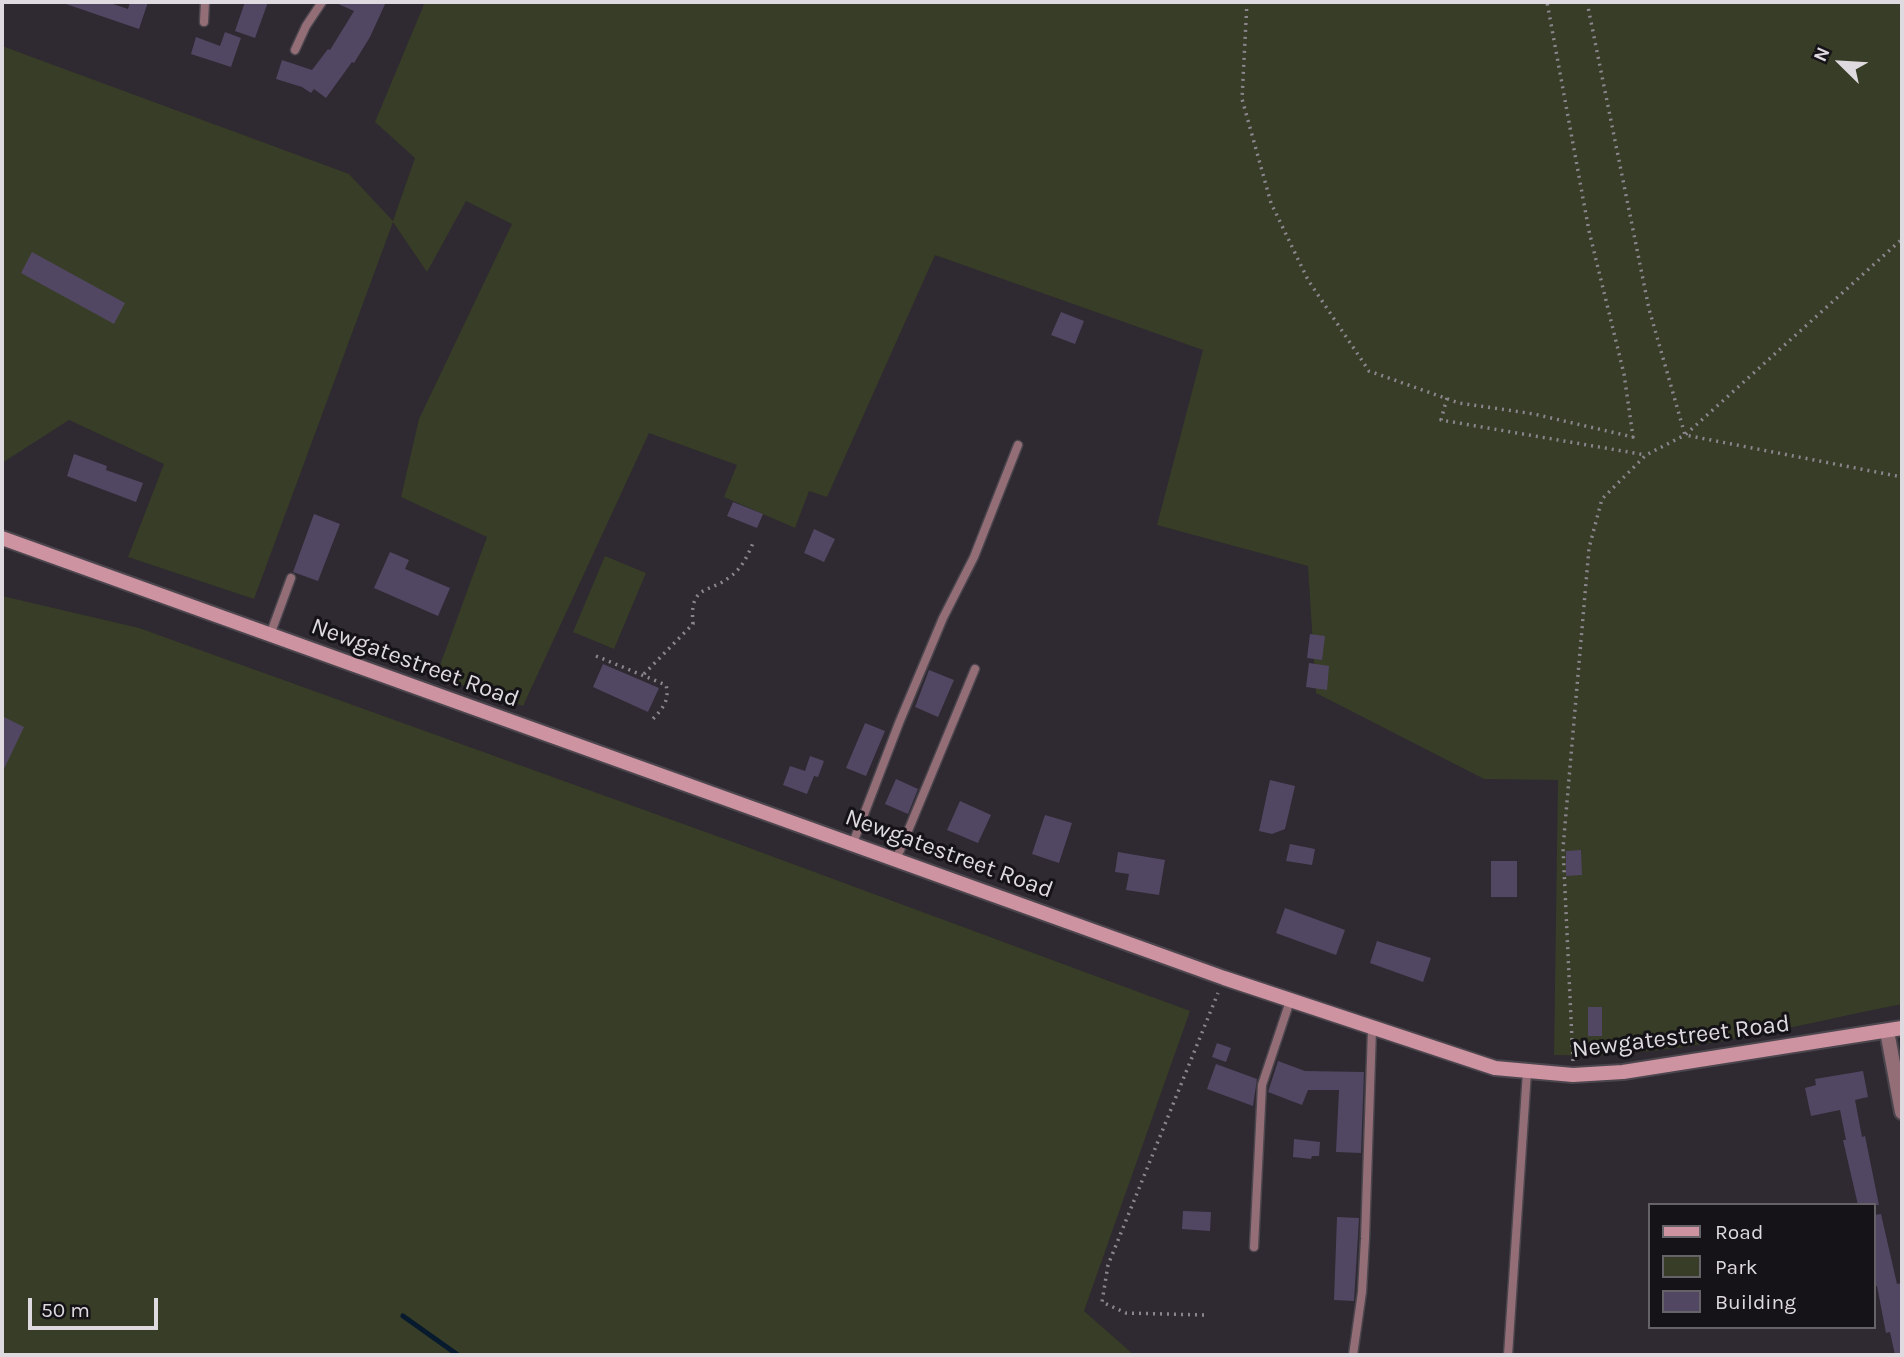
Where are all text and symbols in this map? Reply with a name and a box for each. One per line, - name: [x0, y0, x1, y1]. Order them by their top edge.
- north arrow: [1806, 28, 1876, 98]
- text: N: [1809, 44, 1835, 65]
- street label: Newgatestreet Road: [307, 612, 523, 714]
- street label: Newgatestreet Road: [841, 803, 1057, 905]
- street label: Newgatestreet Road: [1570, 1009, 1792, 1065]
- legend: [1648, 1203, 1876, 1329]
- text: Road: [1715, 1220, 1763, 1244]
- text: Park: [1715, 1255, 1758, 1279]
- scale bar: [32, 1284, 161, 1328]
- text: Building: [1715, 1290, 1796, 1314]
- text: 50 m: [41, 1298, 90, 1322]

